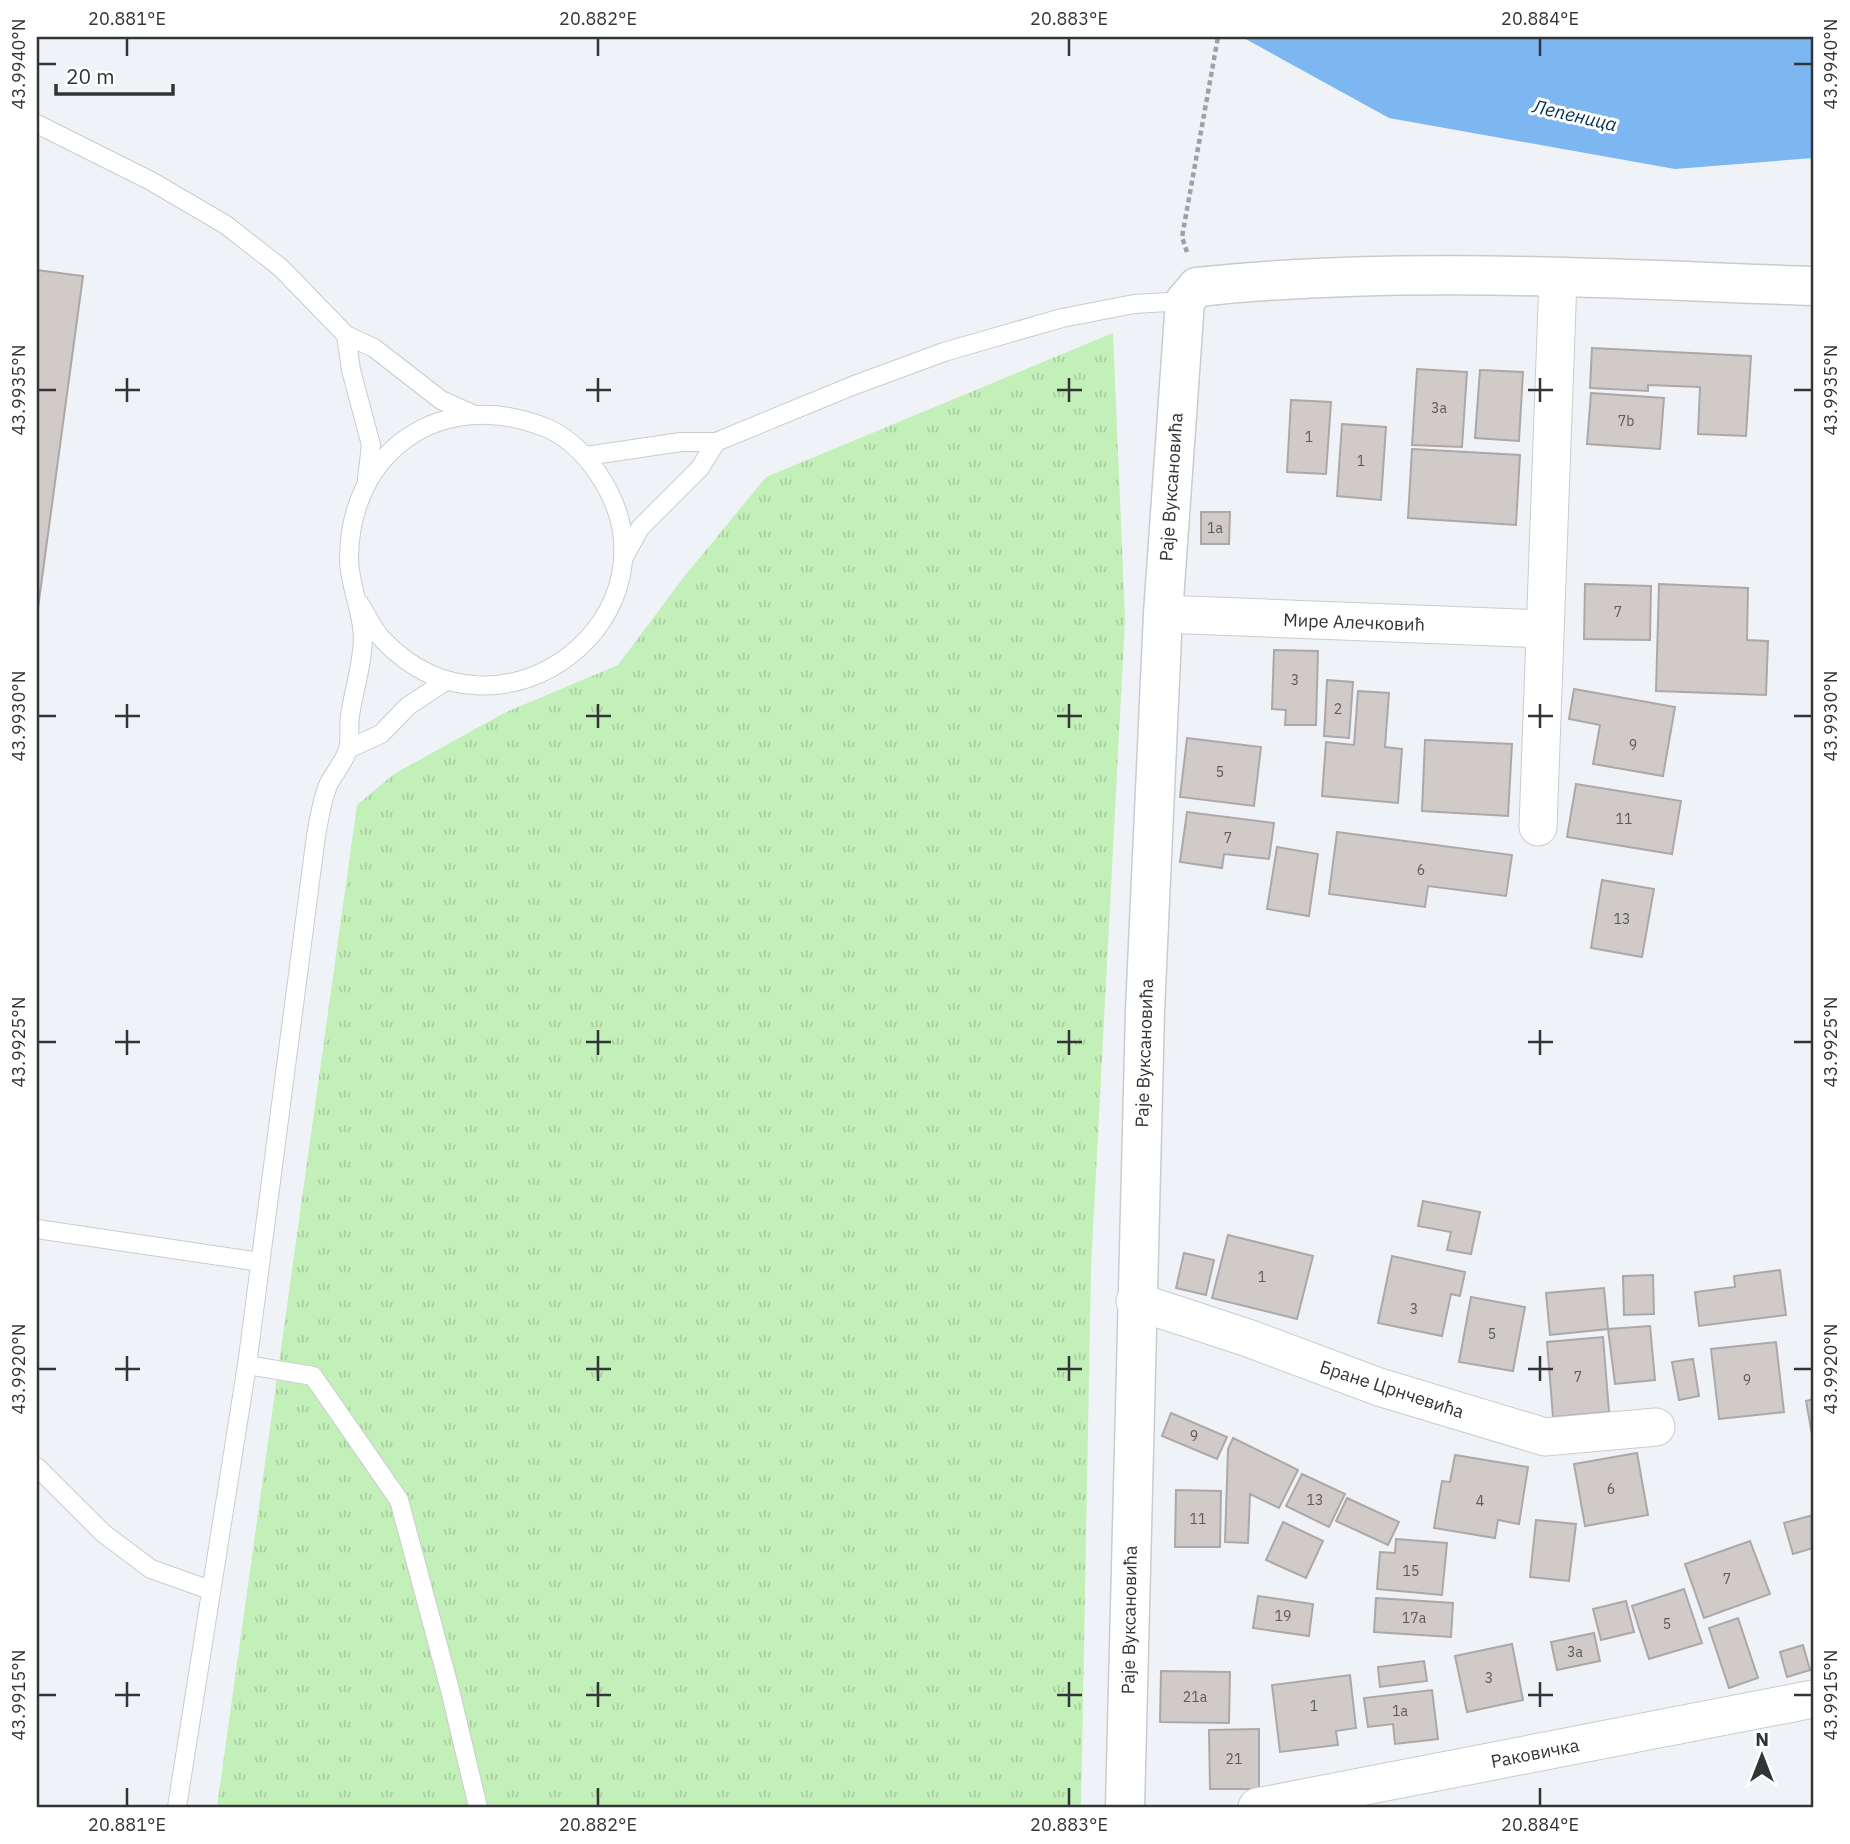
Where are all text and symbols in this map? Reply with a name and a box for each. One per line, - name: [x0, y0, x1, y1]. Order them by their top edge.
- text: 20.881°E: [88, 7, 166, 30]
- text: 20.882°E: [559, 7, 637, 30]
- text: 20.883°E: [1030, 7, 1108, 30]
- text: 20.884°E: [1501, 7, 1579, 30]
- text: 43.9940°N: [7, 19, 30, 109]
- text: 43.9940°N: [1819, 19, 1842, 109]
- scale bar: [56, 52, 173, 96]
- text: 20 m: [66, 62, 115, 90]
- water label: Лепеница: [1530, 93, 1619, 136]
- text: 43.9935°N: [7, 345, 30, 435]
- text: 43.9935°N: [1819, 345, 1842, 435]
- house number: 3a: [1431, 399, 1447, 417]
- street label: Раје Вуксановића: [1154, 412, 1188, 562]
- house number: 7b: [1618, 412, 1634, 430]
- house number: 1: [1305, 428, 1313, 446]
- house number: 1: [1357, 452, 1365, 470]
- house number: 1a: [1207, 519, 1223, 537]
- house number: 7: [1614, 603, 1622, 621]
- street label: Мире Алечковић: [1283, 608, 1425, 636]
- text: 43.9930°N: [7, 671, 30, 761]
- house number: 3: [1291, 671, 1299, 689]
- text: 43.9930°N: [1819, 671, 1842, 761]
- house number: 2: [1334, 700, 1342, 718]
- house number: 9: [1629, 736, 1637, 754]
- house number: 5: [1216, 763, 1224, 781]
- house number: 11: [1616, 810, 1632, 828]
- house number: 7: [1224, 829, 1232, 847]
- house number: 6: [1417, 861, 1425, 879]
- house number: 13: [1614, 910, 1630, 928]
- street label: Раје Вуксановића: [1130, 978, 1158, 1128]
- text: 43.9925°N: [7, 997, 30, 1087]
- text: 43.9925°N: [1819, 997, 1842, 1087]
- house number: 1: [1258, 1268, 1266, 1286]
- house number: 3: [1410, 1300, 1418, 1318]
- text: 43.9920°N: [7, 1324, 30, 1414]
- text: 43.9920°N: [1819, 1324, 1842, 1414]
- house number: 5: [1488, 1325, 1496, 1343]
- street label: Бране Црнчевића: [1317, 1355, 1467, 1423]
- house number: 7: [1574, 1368, 1582, 1386]
- house number: 9: [1743, 1371, 1751, 1389]
- house number: 9: [1190, 1427, 1198, 1445]
- house number: 6: [1607, 1480, 1615, 1498]
- house number: 13: [1307, 1491, 1323, 1509]
- house number: 4: [1476, 1492, 1484, 1510]
- house number: 11: [1190, 1510, 1206, 1528]
- street label: Раје Вуксановића: [1116, 1545, 1142, 1695]
- house number: 15: [1403, 1562, 1419, 1580]
- house number: 7: [1723, 1570, 1731, 1588]
- house number: 19: [1275, 1607, 1291, 1625]
- house number: 17a: [1402, 1609, 1427, 1627]
- house number: 5: [1663, 1615, 1671, 1633]
- house number: 3a: [1567, 1643, 1583, 1661]
- text: 43.9915°N: [7, 1650, 30, 1740]
- text: 43.9915°N: [1819, 1650, 1842, 1740]
- house number: 3: [1485, 1669, 1493, 1687]
- house number: 21a: [1183, 1688, 1208, 1706]
- house number: 1: [1310, 1697, 1318, 1715]
- house number: 1a: [1392, 1702, 1408, 1720]
- north arrow: [1728, 1722, 1798, 1792]
- text: N: [1755, 1727, 1769, 1751]
- street label: Раковичка: [1489, 1733, 1582, 1773]
- house number: 21: [1226, 1750, 1242, 1768]
- text: 20.881°E: [88, 1813, 166, 1836]
- text: 20.882°E: [559, 1813, 637, 1836]
- text: 20.883°E: [1030, 1813, 1108, 1836]
- text: 20.884°E: [1501, 1813, 1579, 1836]

